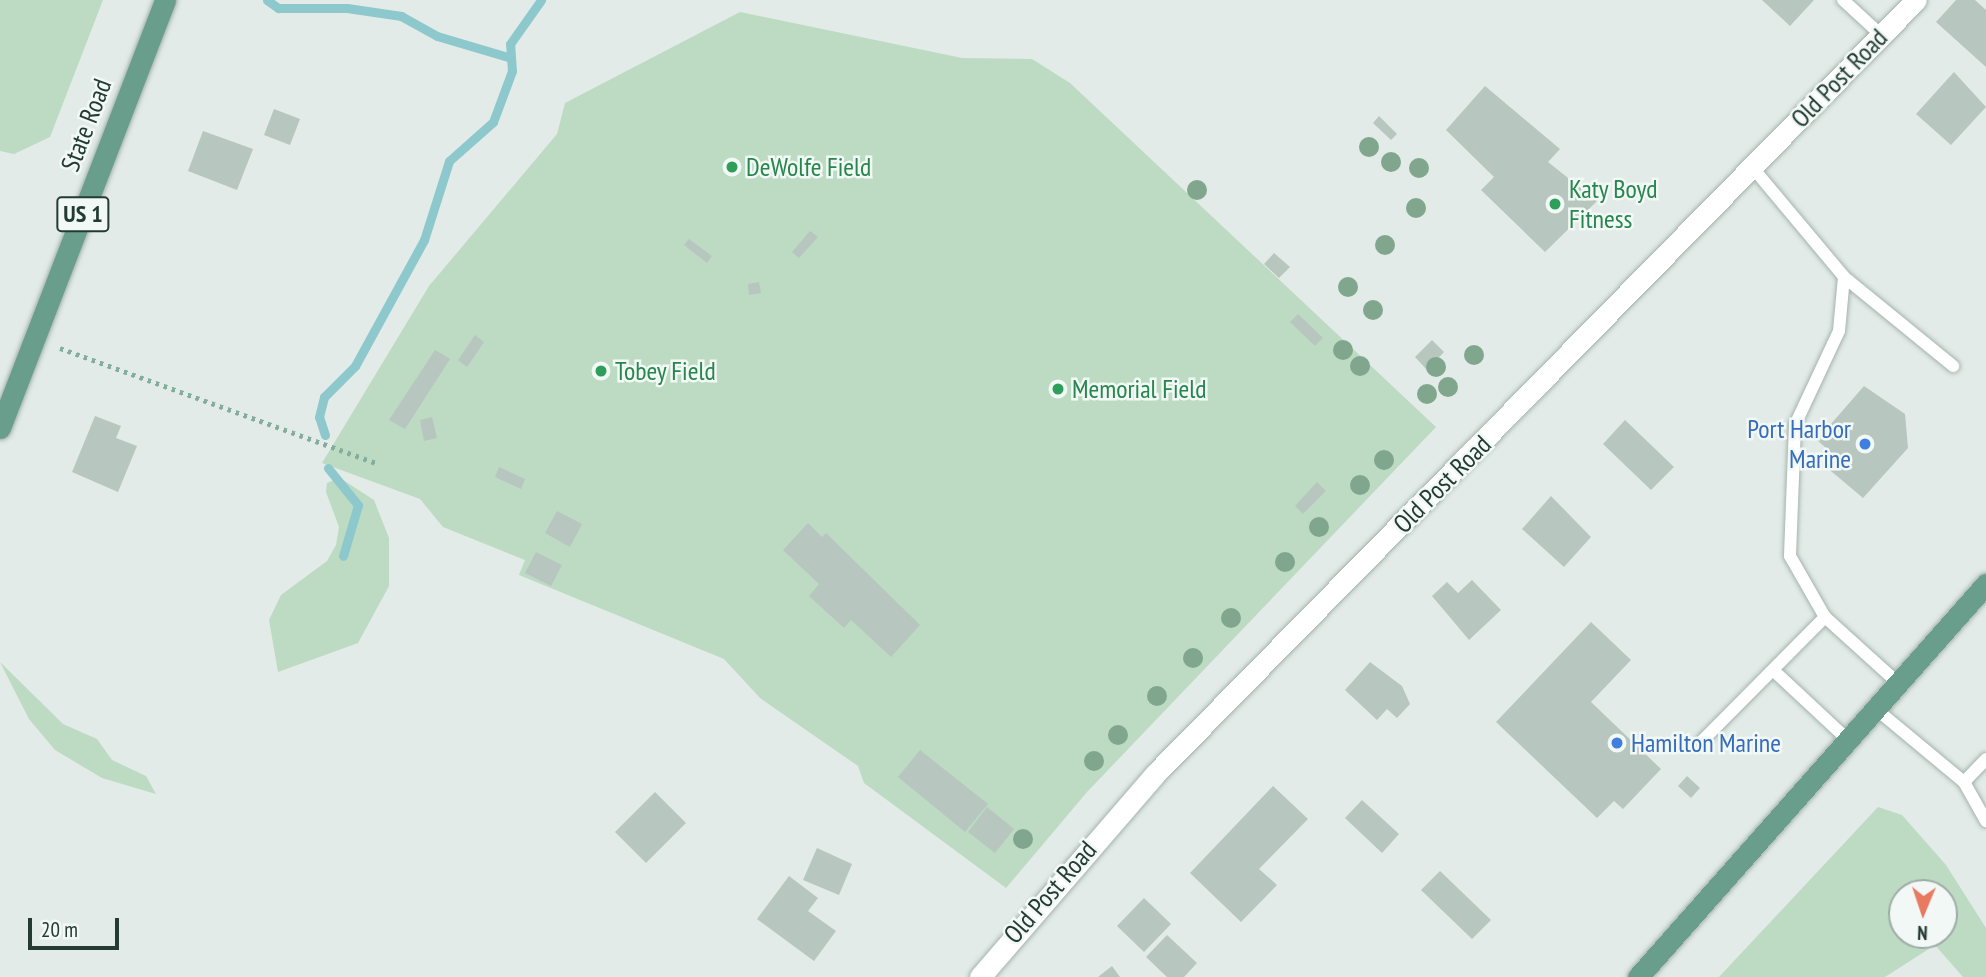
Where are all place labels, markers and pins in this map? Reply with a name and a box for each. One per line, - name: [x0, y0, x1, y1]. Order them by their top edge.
- place label: DeWolfe Field: [746, 151, 871, 183]
- marker: DeWolfe Field: [724, 159, 740, 175]
- place label: Katy Boyd Fitness: [1569, 173, 1658, 234]
- marker: Katy Boyd Fitness: [1547, 196, 1563, 212]
- place label: Tobey Field: [615, 355, 716, 387]
- marker: Tobey Field: [593, 363, 609, 379]
- place label: Memorial Field: [1072, 373, 1207, 405]
- marker: Memorial Field: [1050, 381, 1066, 397]
- place label: Port Harbor Marine: [1747, 413, 1851, 474]
- marker: Port Harbor Marine: [1857, 436, 1873, 452]
- place label: Hamilton Marine: [1631, 727, 1781, 759]
- marker: Hamilton Marine: [1609, 735, 1625, 751]

